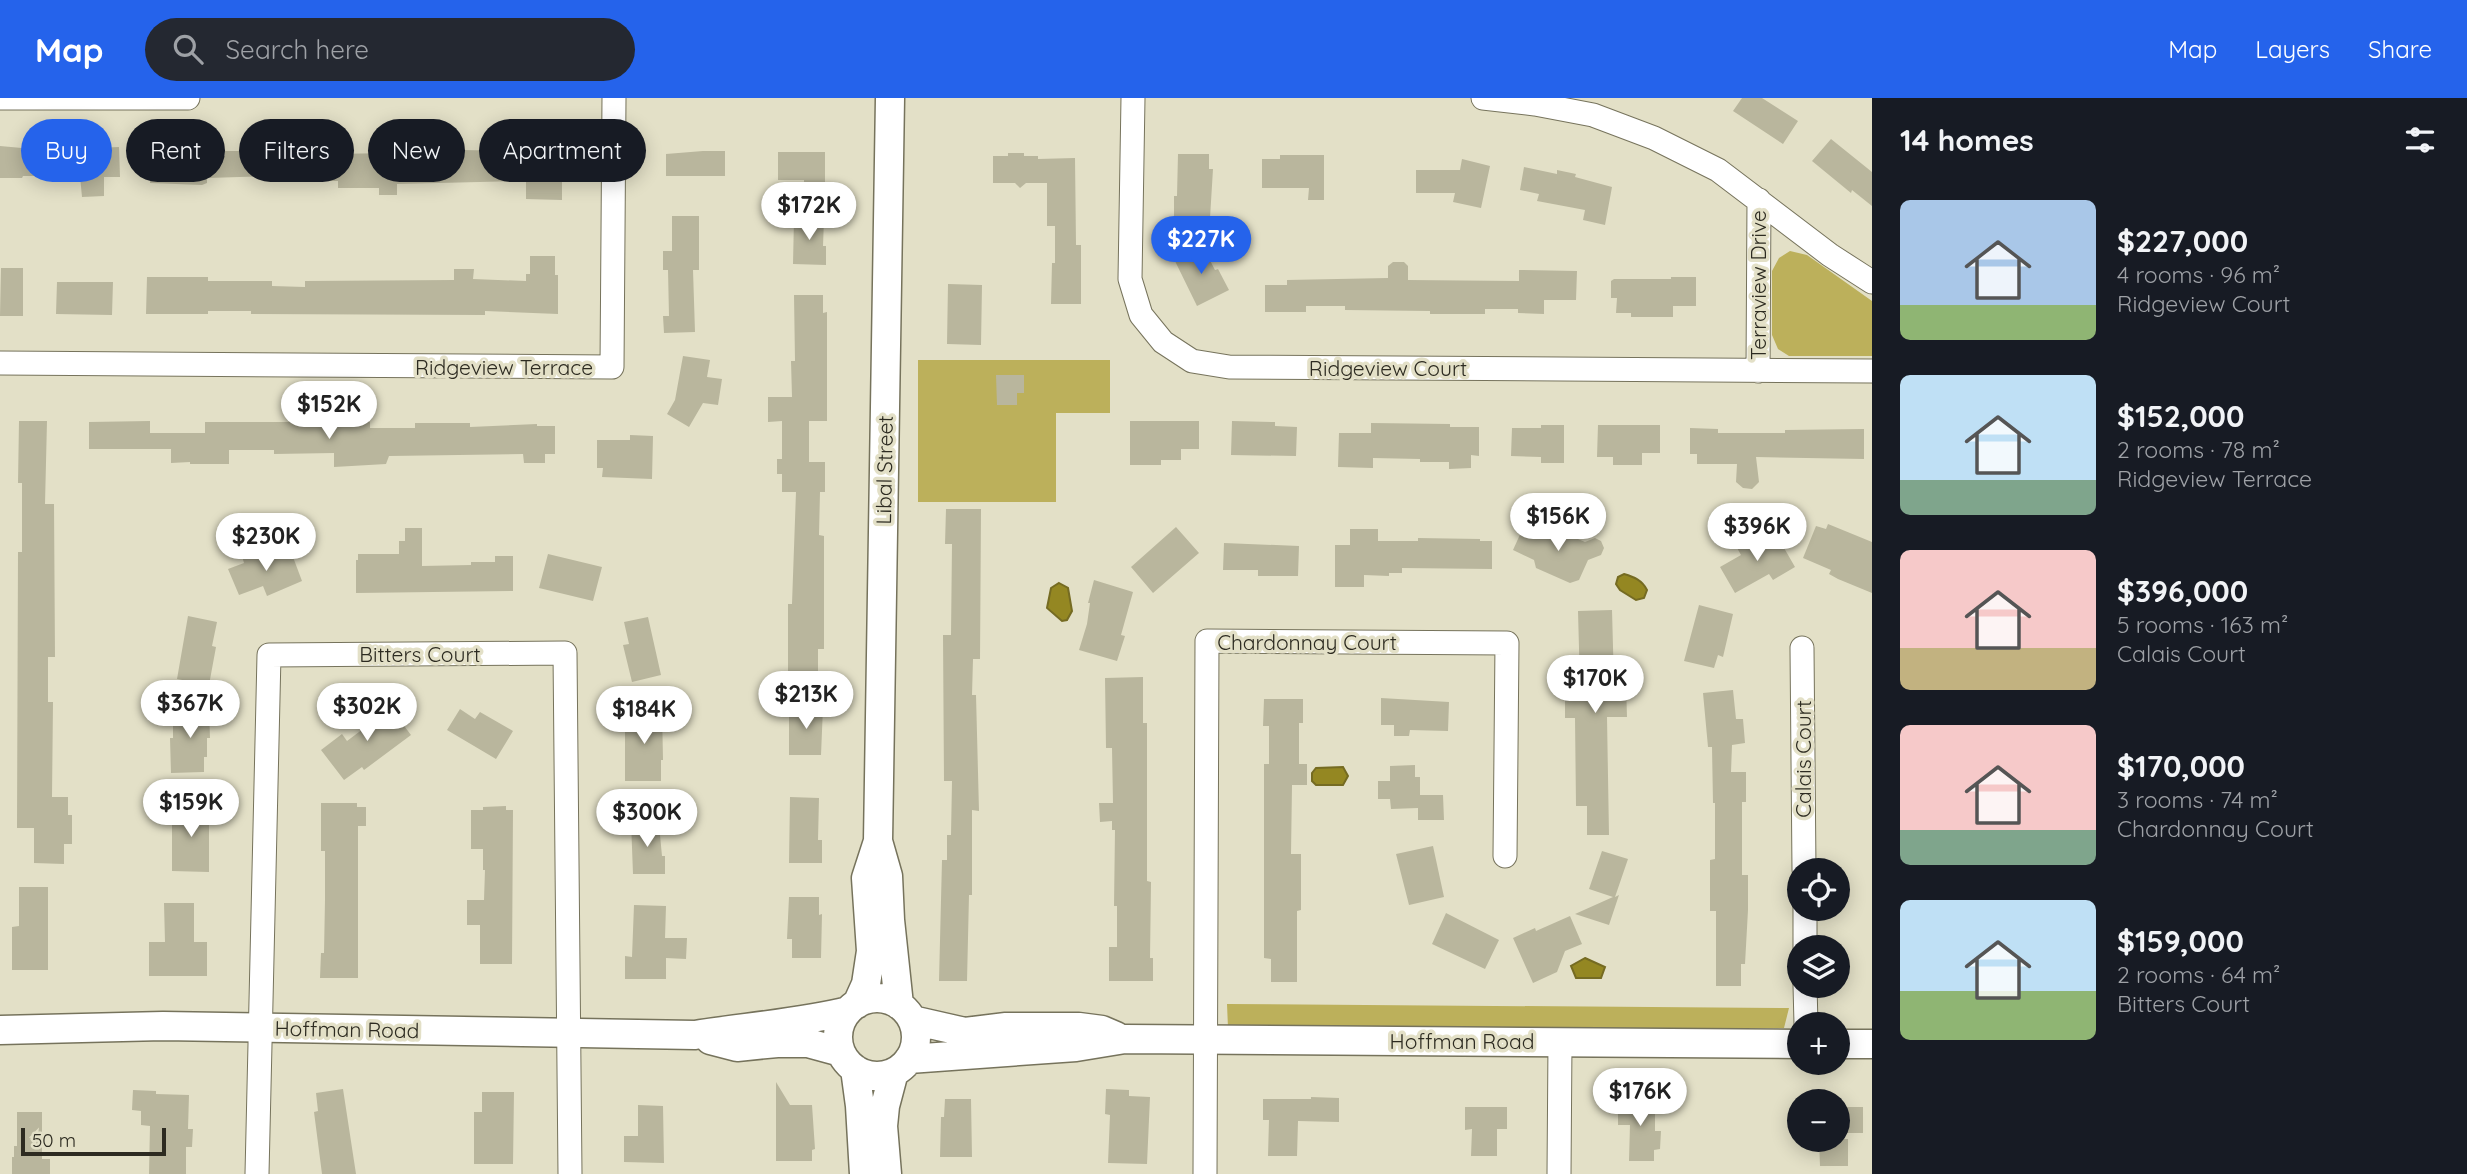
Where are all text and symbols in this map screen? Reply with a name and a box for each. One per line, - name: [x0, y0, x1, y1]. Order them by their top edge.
- search box: [145, 18, 635, 81]
- text: Map: [35, 29, 103, 70]
- icon: search: [169, 30, 207, 68]
- text: Search here: [225, 33, 369, 66]
- text: Map: [2168, 34, 2217, 64]
- text: Layers: [2255, 34, 2330, 64]
- text: Share: [2368, 34, 2432, 64]
- chip: Buy: [21, 119, 112, 182]
- chip: Rent: [126, 119, 225, 182]
- chip: Filters: [239, 119, 354, 182]
- chip: New: [368, 119, 465, 182]
- chip: Apartment: [479, 119, 646, 182]
- text: 14 homes: [1900, 121, 2034, 159]
- icon: filters: [2401, 121, 2439, 159]
- pin: $172K: [760, 183, 858, 242]
- text: $172K: [777, 190, 841, 219]
- street label: Terraview Drive: [1745, 210, 1771, 360]
- pin: $227K: [1152, 216, 1250, 276]
- text: $227,000: [2117, 222, 2248, 260]
- text: $227K: [1167, 224, 1235, 253]
- icon: home: [1956, 228, 2040, 312]
- text: 4 rooms · 96 m²: [2117, 260, 2280, 289]
- text: Ridgeview Court: [2117, 289, 2290, 318]
- street label: Ridgeview Terrace: [415, 354, 593, 380]
- street label: Ridgeview Court: [1309, 355, 1467, 381]
- pin: $152K: [280, 382, 378, 441]
- text: $152K: [297, 389, 361, 418]
- text: $152,000: [2117, 397, 2244, 435]
- icon: home: [1956, 403, 2040, 487]
- street label: Libal Street: [870, 415, 898, 525]
- text: 2 rooms · 78 m²: [2117, 435, 2280, 464]
- text: Ridgeview Terrace: [2117, 464, 2312, 493]
- pin: $156K: [1509, 494, 1607, 553]
- text: $156K: [1526, 501, 1590, 530]
- pin: $396K: [1708, 504, 1806, 563]
- text: $396K: [1724, 511, 1790, 540]
- pin: $230K: [217, 514, 315, 573]
- text: $230K: [232, 521, 300, 550]
- text: $396,000: [2117, 572, 2248, 610]
- icon: home: [1956, 578, 2040, 662]
- text: 5 rooms · 163 m²: [2117, 610, 2288, 639]
- street label: Chardonnay Court: [1217, 629, 1397, 655]
- text: Calais Court: [2117, 639, 2246, 668]
- street label: Bitters Court: [359, 641, 481, 667]
- pin: $170K: [1546, 656, 1644, 715]
- text: $170K: [1563, 663, 1627, 692]
- pin: $213K: [757, 672, 855, 731]
- text: $213K: [774, 679, 838, 708]
- pin: $367K: [141, 680, 239, 740]
- pin: $302K: [318, 684, 416, 743]
- pin: $184K: [595, 686, 693, 746]
- text: $367K: [157, 688, 223, 717]
- text: $302K: [333, 691, 401, 720]
- text: $184K: [612, 694, 676, 723]
- street label: Calais Court: [1790, 700, 1816, 818]
- text: $170,000: [2117, 747, 2245, 785]
- icon: home: [1956, 753, 2040, 837]
- pin: $159K: [142, 780, 240, 839]
- text: 3 rooms · 74 m²: [2117, 785, 2278, 814]
- text: $159K: [159, 787, 223, 816]
- pin: $300K: [598, 790, 696, 849]
- text: $300K: [612, 797, 682, 826]
- text: Chardonnay Court: [2117, 814, 2314, 843]
- map controls: [1787, 858, 1850, 1152]
- button: locate: [1787, 858, 1850, 921]
- text: $159,000: [2117, 922, 2244, 960]
- icon: home: [1956, 928, 2040, 1012]
- button: layers: [1787, 935, 1850, 998]
- text: 2 rooms · 64 m²: [2117, 960, 2280, 989]
- text: Bitters Court: [2117, 989, 2250, 1018]
- button: +: [1787, 1012, 1850, 1075]
- street label: Hoffman Road: [274, 1015, 420, 1043]
- street label: Hoffman Road: [1390, 1028, 1534, 1054]
- pin: $176K: [1591, 1068, 1689, 1128]
- text: $176K: [1609, 1076, 1671, 1105]
- button: −: [1787, 1089, 1850, 1152]
- scale bar: [21, 1125, 166, 1157]
- text: 50 m: [32, 1128, 76, 1152]

